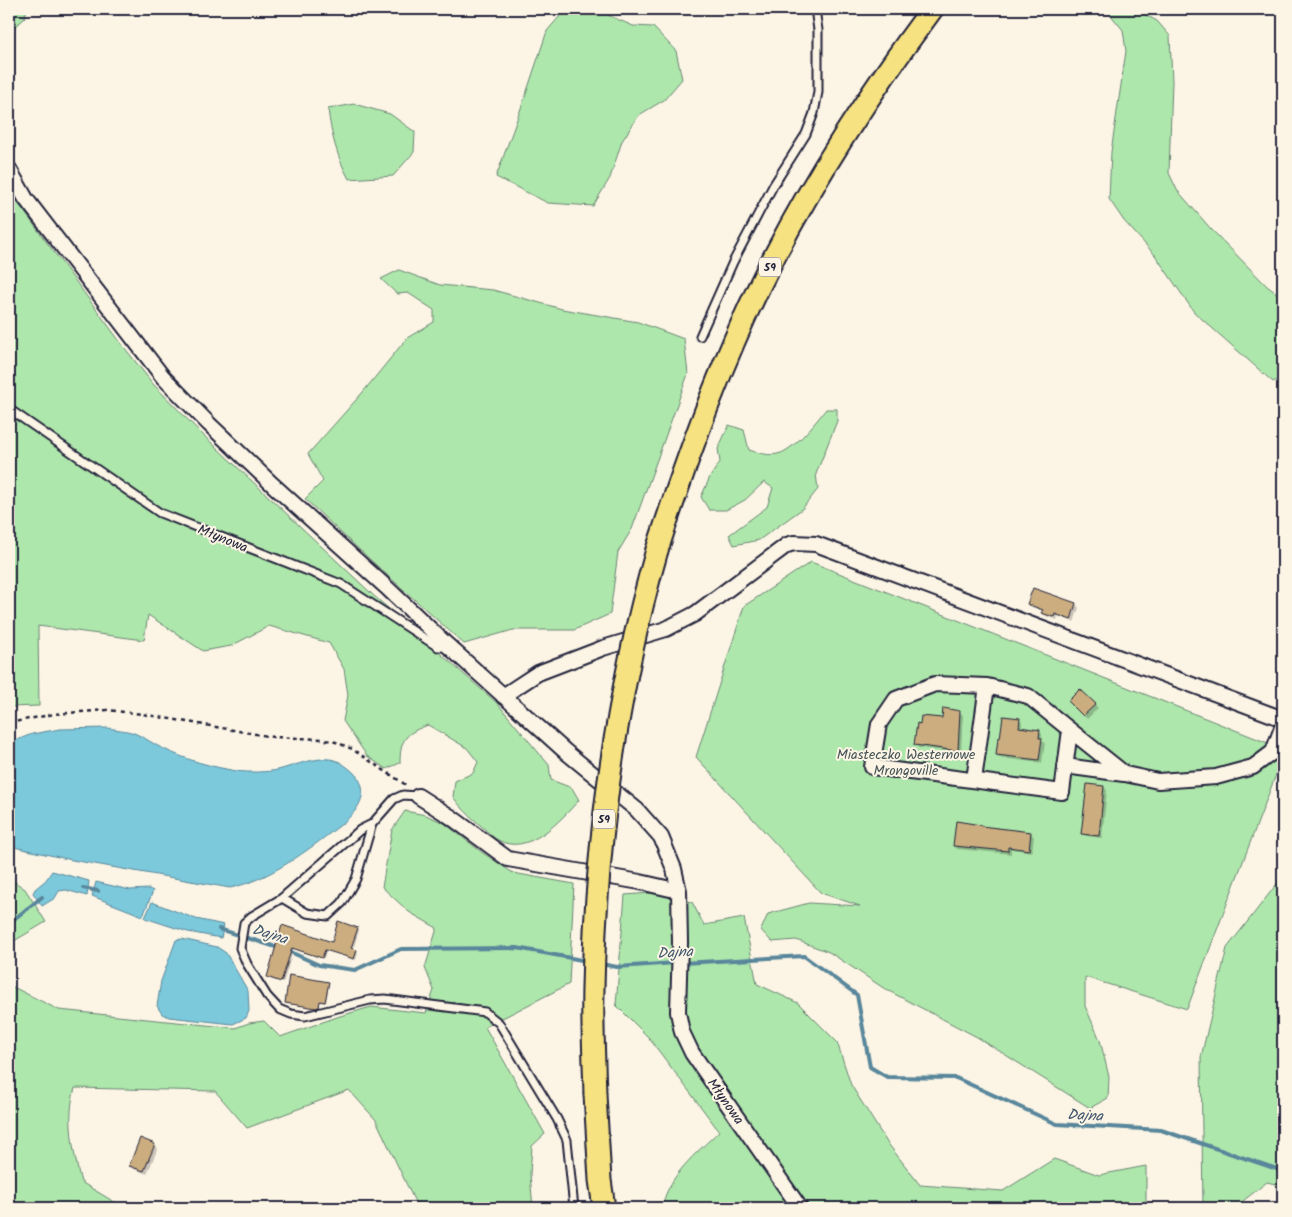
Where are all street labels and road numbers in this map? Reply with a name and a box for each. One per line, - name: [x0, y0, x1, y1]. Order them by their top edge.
- road number: 59: [759, 258, 781, 276]
- street label: Młynowa: [194, 519, 251, 559]
- road number: 59: [593, 810, 615, 829]
- street label: Młynowa: [701, 1074, 749, 1129]

